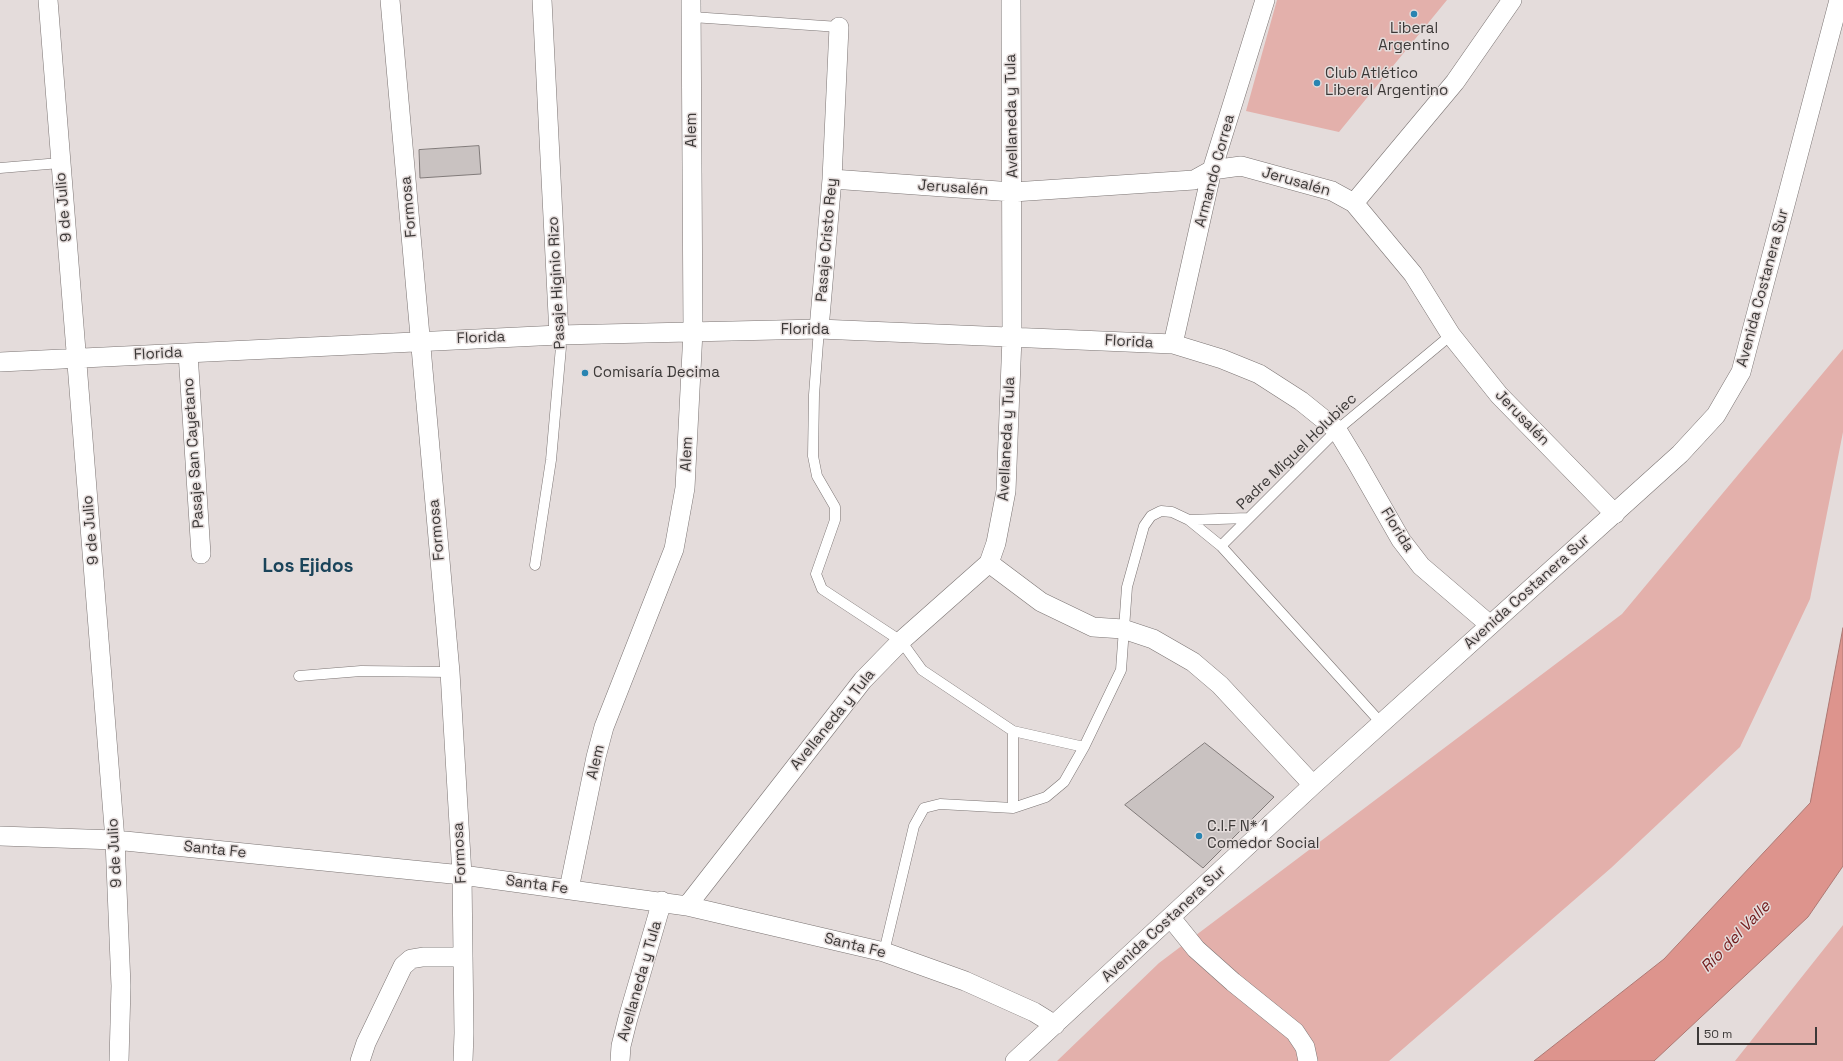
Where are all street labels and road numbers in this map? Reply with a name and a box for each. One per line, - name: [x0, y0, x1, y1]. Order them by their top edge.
- street label: Avellaneda y Tula: [1002, 54, 1022, 178]
- street label: Alem: [683, 113, 701, 147]
- street label: Armando Correa: [1191, 113, 1239, 229]
- street label: Jerusalén: [1260, 164, 1332, 200]
- street label: 9 de Julio: [52, 171, 76, 243]
- street label: Formosa: [397, 176, 421, 238]
- street label: Pasaje Cristo Rey: [813, 177, 841, 303]
- street label: Jerusalén: [917, 177, 989, 199]
- street label: Avenida Costanera Sur: [1733, 207, 1793, 369]
- street label: Pasaje Higinio Rizo: [545, 216, 569, 350]
- street label: Florida: [781, 321, 829, 339]
- street label: Florida: [456, 328, 506, 348]
- street label: Florida: [1104, 332, 1154, 352]
- street label: Florida: [133, 344, 183, 364]
- street label: Pasaje San Cayetano: [180, 377, 208, 529]
- street label: Avellaneda y Tula: [995, 377, 1019, 501]
- street label: Jerusalén: [1491, 386, 1553, 450]
- street label: Padre Miguel Holubiec: [1233, 390, 1361, 514]
- street label: Alem: [677, 436, 697, 472]
- street label: 9 de Julio: [79, 494, 103, 566]
- street label: Formosa: [425, 499, 449, 561]
- street label: Florida: [1376, 505, 1418, 555]
- street label: Avenida Costanera Sur: [1460, 531, 1594, 653]
- street label: Avellaneda y Tula: [787, 666, 879, 774]
- street label: Alem: [583, 743, 609, 781]
- street label: 9 de Julio: [104, 818, 126, 888]
- street label: Formosa: [449, 822, 471, 884]
- street label: Santa Fe: [183, 838, 247, 862]
- street label: Avenida Costanera Sur: [1098, 862, 1230, 986]
- street label: Santa Fe: [505, 872, 569, 898]
- street label: Avellaneda y Tula: [614, 919, 666, 1043]
- street label: Santa Fe: [822, 930, 888, 962]

